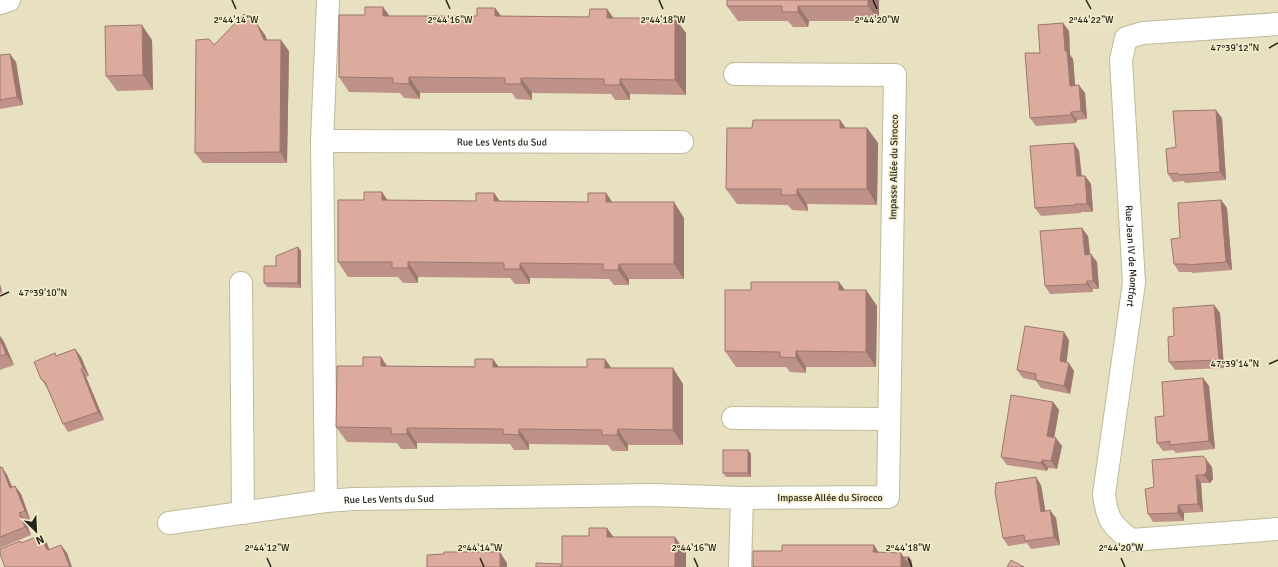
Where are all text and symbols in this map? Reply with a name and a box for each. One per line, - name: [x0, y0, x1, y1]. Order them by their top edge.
- text: 2°44'14"W: [213, 14, 259, 26]
- text: 2°44'16"W: [427, 14, 473, 26]
- text: 2°44'18"W: [640, 14, 686, 26]
- text: 2°44'20"W: [854, 14, 900, 26]
- text: 2°44'22"W: [1068, 14, 1114, 26]
- text: 47°39'12"N: [1211, 42, 1259, 54]
- street label: Impasse Allée du Sirocco: [887, 114, 901, 220]
- street label: Rue Les Vents du Sud: [457, 136, 547, 149]
- street label: Rue Jean IV de Montfort: [1122, 205, 1139, 308]
- text: 47°39'10"N: [19, 287, 67, 299]
- text: 47°39'14"N: [1211, 358, 1259, 370]
- street label: Impasse Allée du Sirocco: [777, 492, 883, 504]
- street label: Rue Les Vents du Sud: [343, 493, 434, 507]
- north arrow: [16, 511, 56, 551]
- text: N: [34, 532, 46, 547]
- text: 2°44'12"W: [244, 542, 290, 554]
- text: 2°44'14"W: [457, 542, 503, 554]
- text: 2°44'16"W: [671, 542, 717, 554]
- text: 2°44'18"W: [885, 542, 931, 554]
- text: 2°44'20"W: [1098, 542, 1144, 554]

